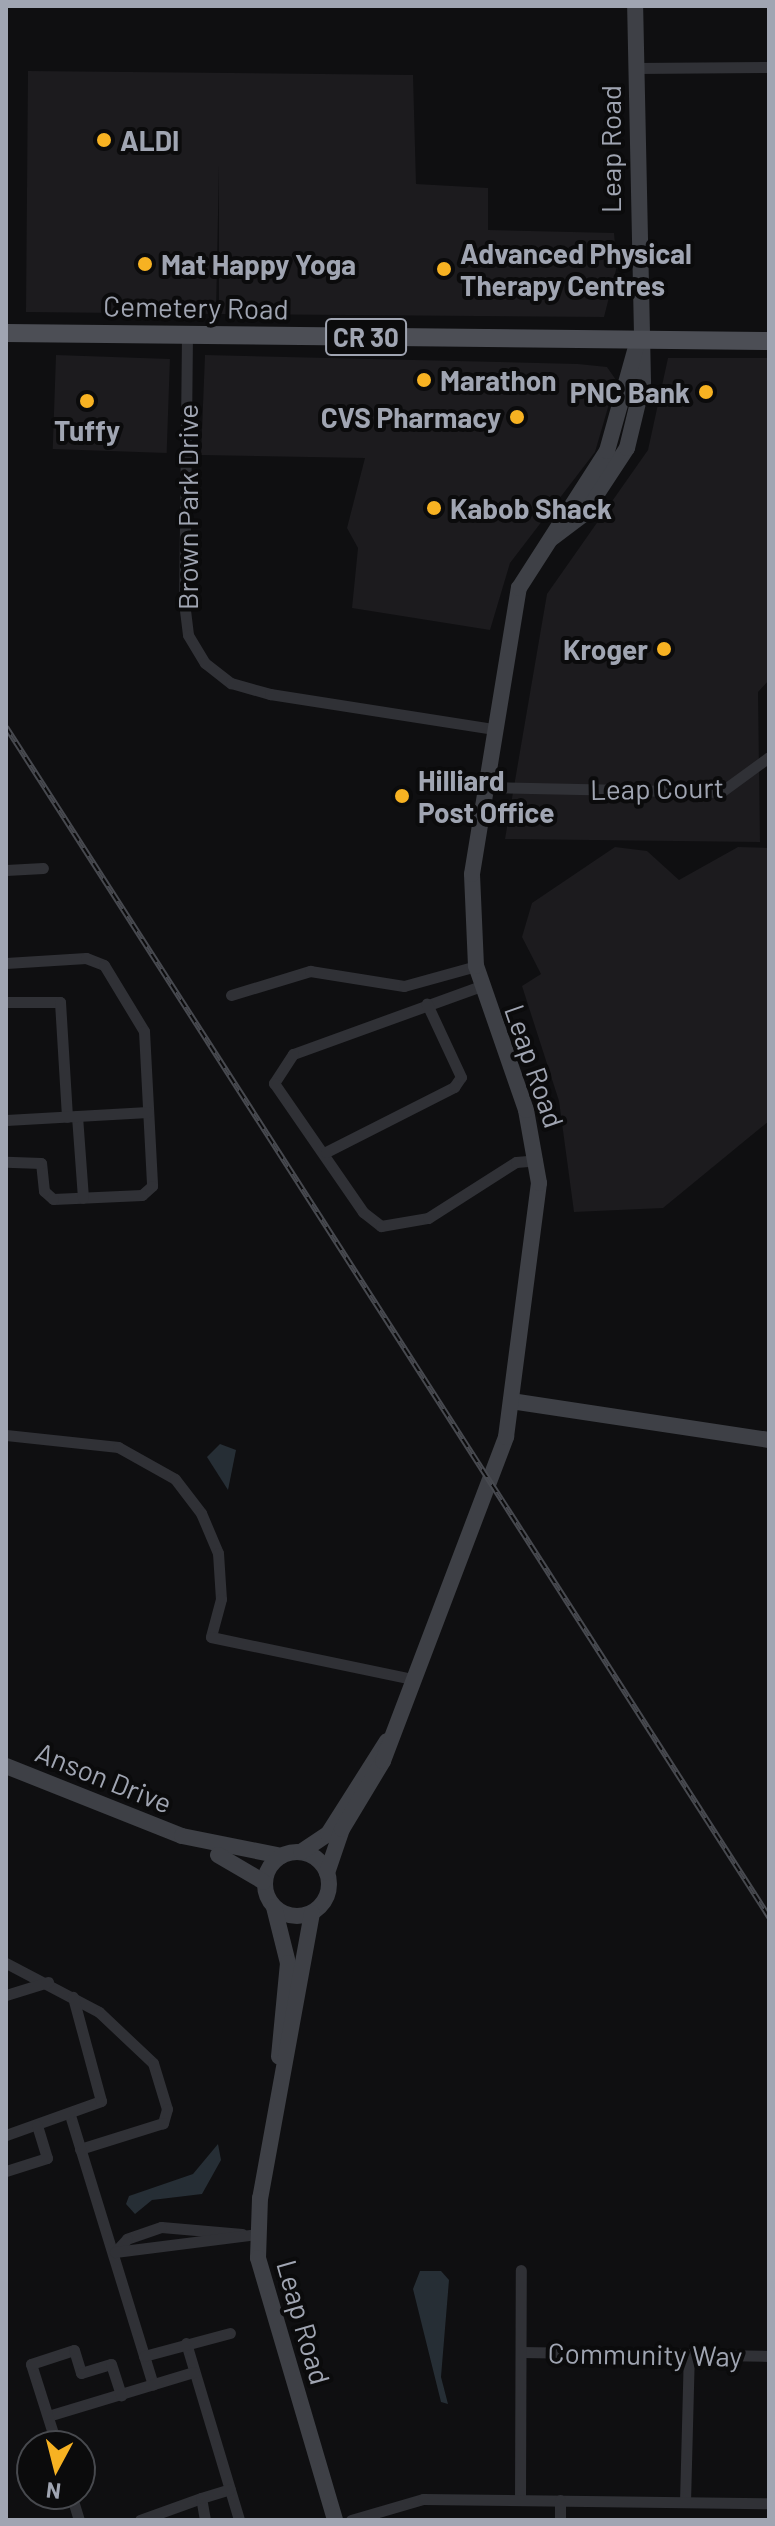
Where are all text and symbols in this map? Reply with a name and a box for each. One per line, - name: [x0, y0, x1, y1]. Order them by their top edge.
- street label: Leap Road: [593, 85, 627, 213]
- place label: ALDI: [120, 123, 179, 157]
- marker: ALDI: [95, 131, 113, 149]
- place label: Advanced Physical Therapy Centres: [460, 236, 692, 302]
- place label: Mat Happy Yoga: [161, 247, 356, 281]
- marker: Mat Happy Yoga: [136, 255, 154, 273]
- marker: Advanced Physical Therapy Centres: [435, 260, 453, 278]
- street label: Cemetery Road: [103, 289, 289, 325]
- road number: CR 30: [324, 315, 408, 359]
- place label: Marathon: [440, 363, 557, 397]
- marker: Marathon: [415, 371, 433, 389]
- place label: PNC Bank: [570, 375, 690, 409]
- marker: PNC Bank: [697, 383, 715, 401]
- marker: Tuffy: [78, 392, 96, 410]
- place label: CVS Pharmacy: [321, 400, 501, 434]
- street label: Brown Park Drive: [170, 404, 204, 610]
- marker: CVS Pharmacy: [508, 408, 526, 426]
- place label: Tuffy: [54, 413, 120, 447]
- place label: Kabob Shack: [450, 491, 612, 525]
- marker: Kabob Shack: [425, 499, 443, 517]
- place label: Kroger: [563, 632, 648, 666]
- marker: Kroger: [655, 640, 673, 658]
- place label: Hilliard Post Office: [418, 763, 555, 829]
- street label: Leap Court: [590, 770, 724, 806]
- marker: Hilliard Post Office: [393, 787, 411, 805]
- street label: Leap Road: [498, 1000, 572, 1132]
- street label: Anson Drive: [31, 1734, 177, 1820]
- street label: Leap Road: [270, 2256, 338, 2388]
- street label: Community Way: [547, 2336, 743, 2372]
- north arrow: [16, 2430, 96, 2510]
- text: N: [44, 2478, 62, 2506]

